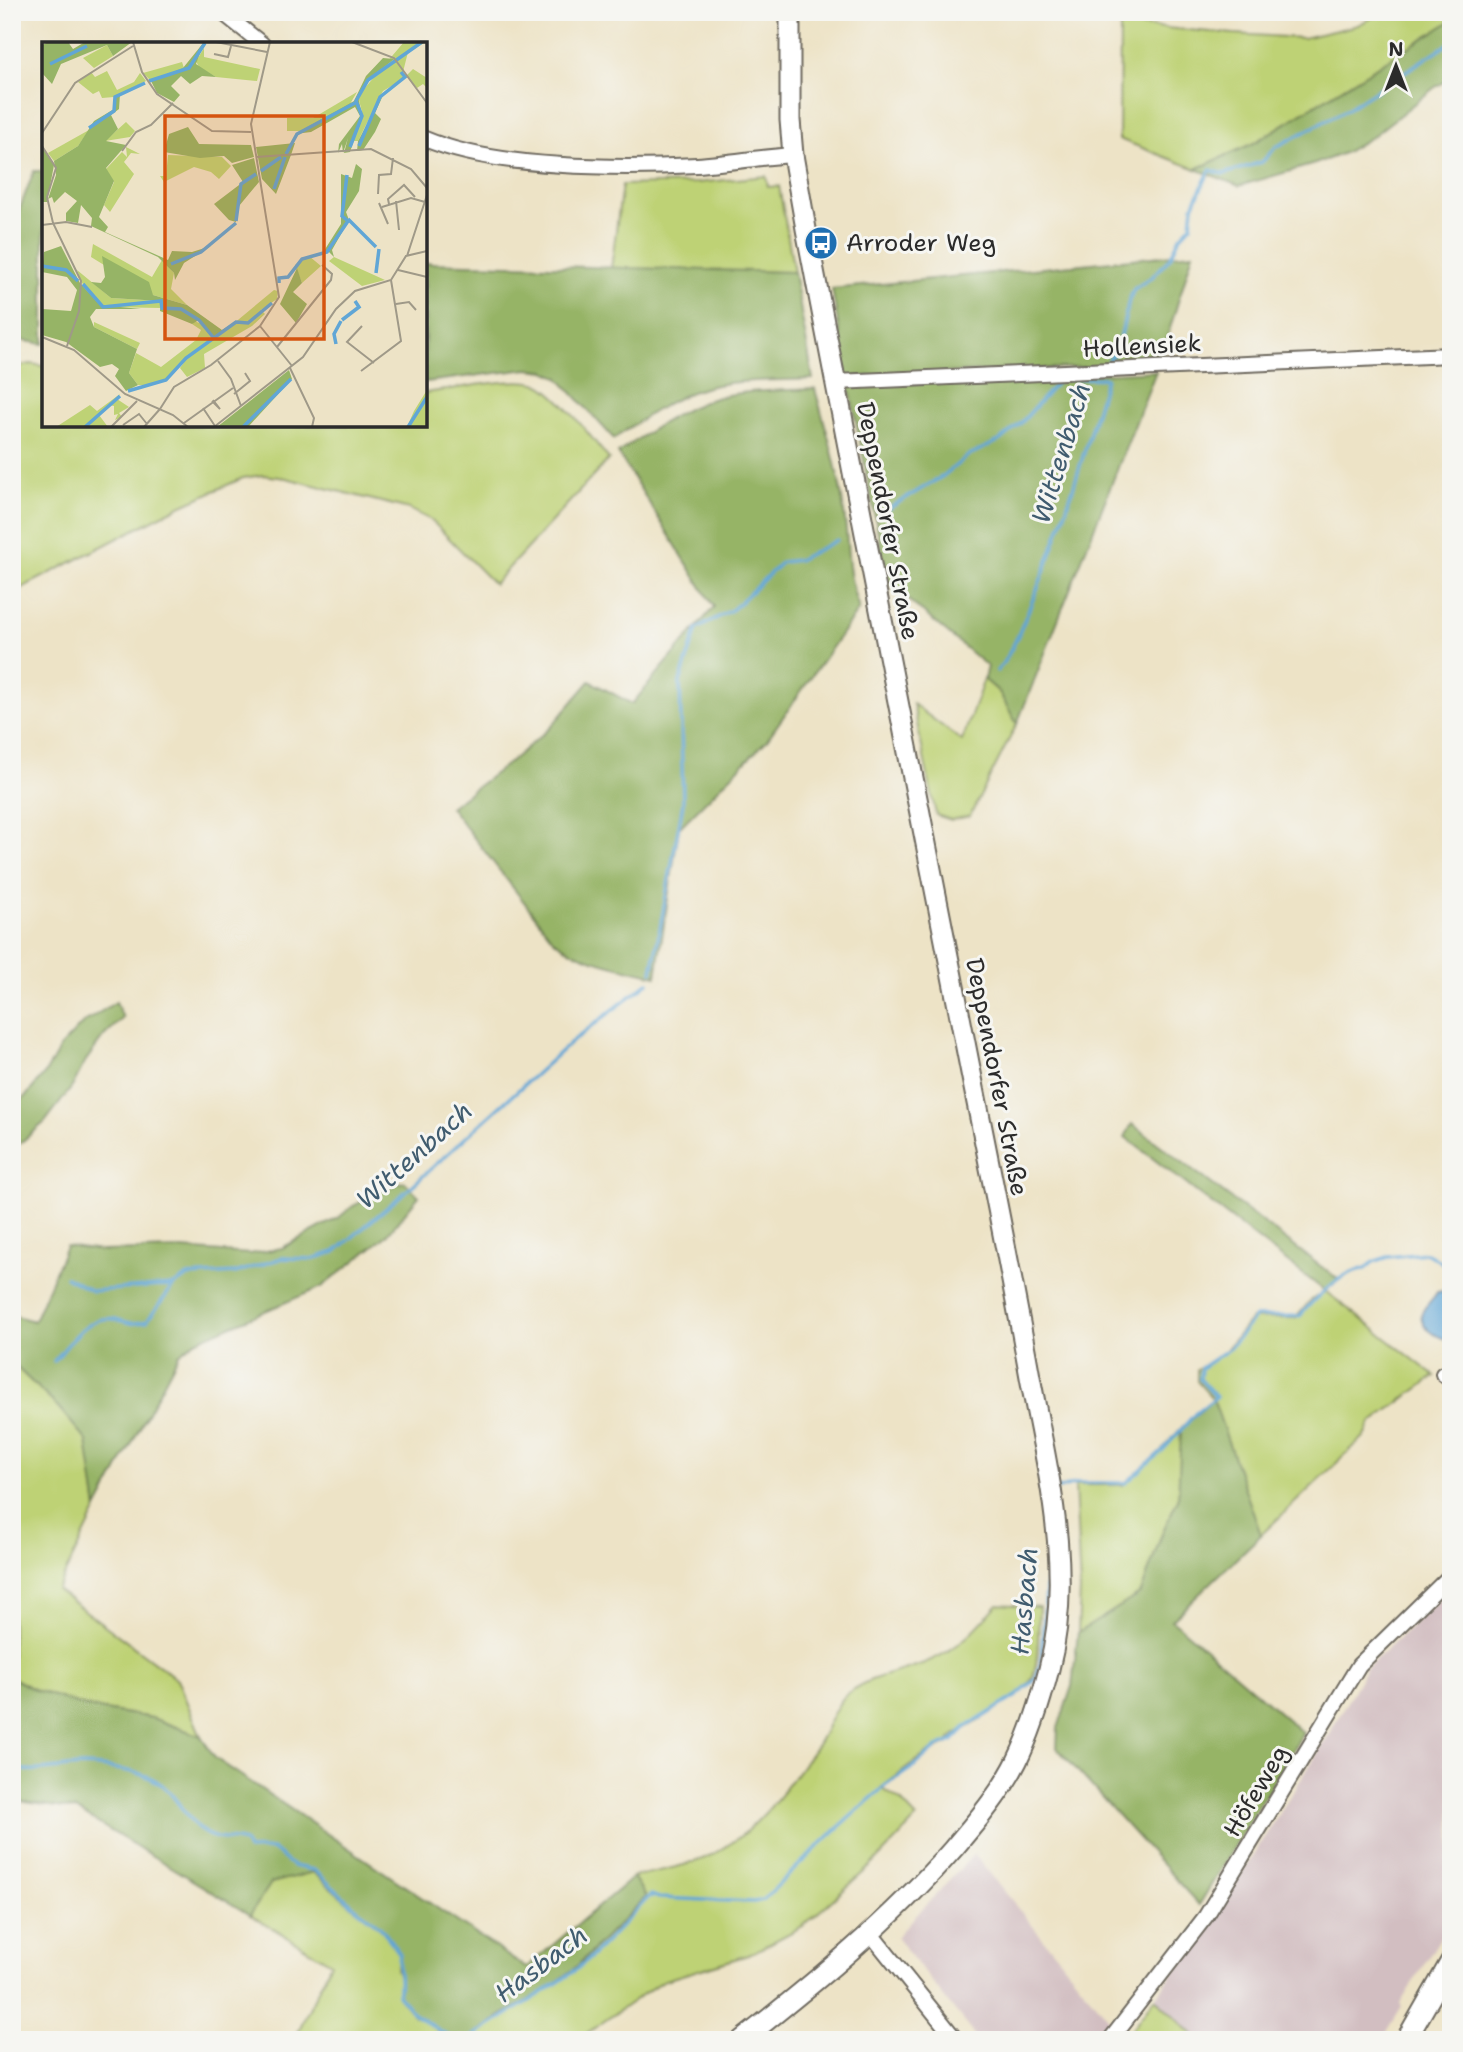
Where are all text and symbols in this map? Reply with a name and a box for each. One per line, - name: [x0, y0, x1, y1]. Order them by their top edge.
- north arrow: [1362, 32, 1432, 102]
- text: N: [1388, 37, 1404, 62]
- inset map: [42, 42, 427, 427]
- bus stop icon: Arroder Weg: [802, 224, 840, 262]
- place label: Arroder Weg: [846, 227, 996, 259]
- street label: Hollensiek: [1082, 327, 1202, 365]
- water label: Wittenbach: [1023, 378, 1099, 528]
- street label: Deppendorfer Straße: [849, 399, 927, 643]
- street label: Deppendorfer Straße: [958, 955, 1036, 1199]
- water label: Wittenbach: [348, 1093, 479, 1216]
- water label: Hasbach: [1001, 1546, 1046, 1656]
- street label: Höfeweg: [1216, 1739, 1296, 1843]
- water label: Hasbach: [487, 1917, 594, 2010]

